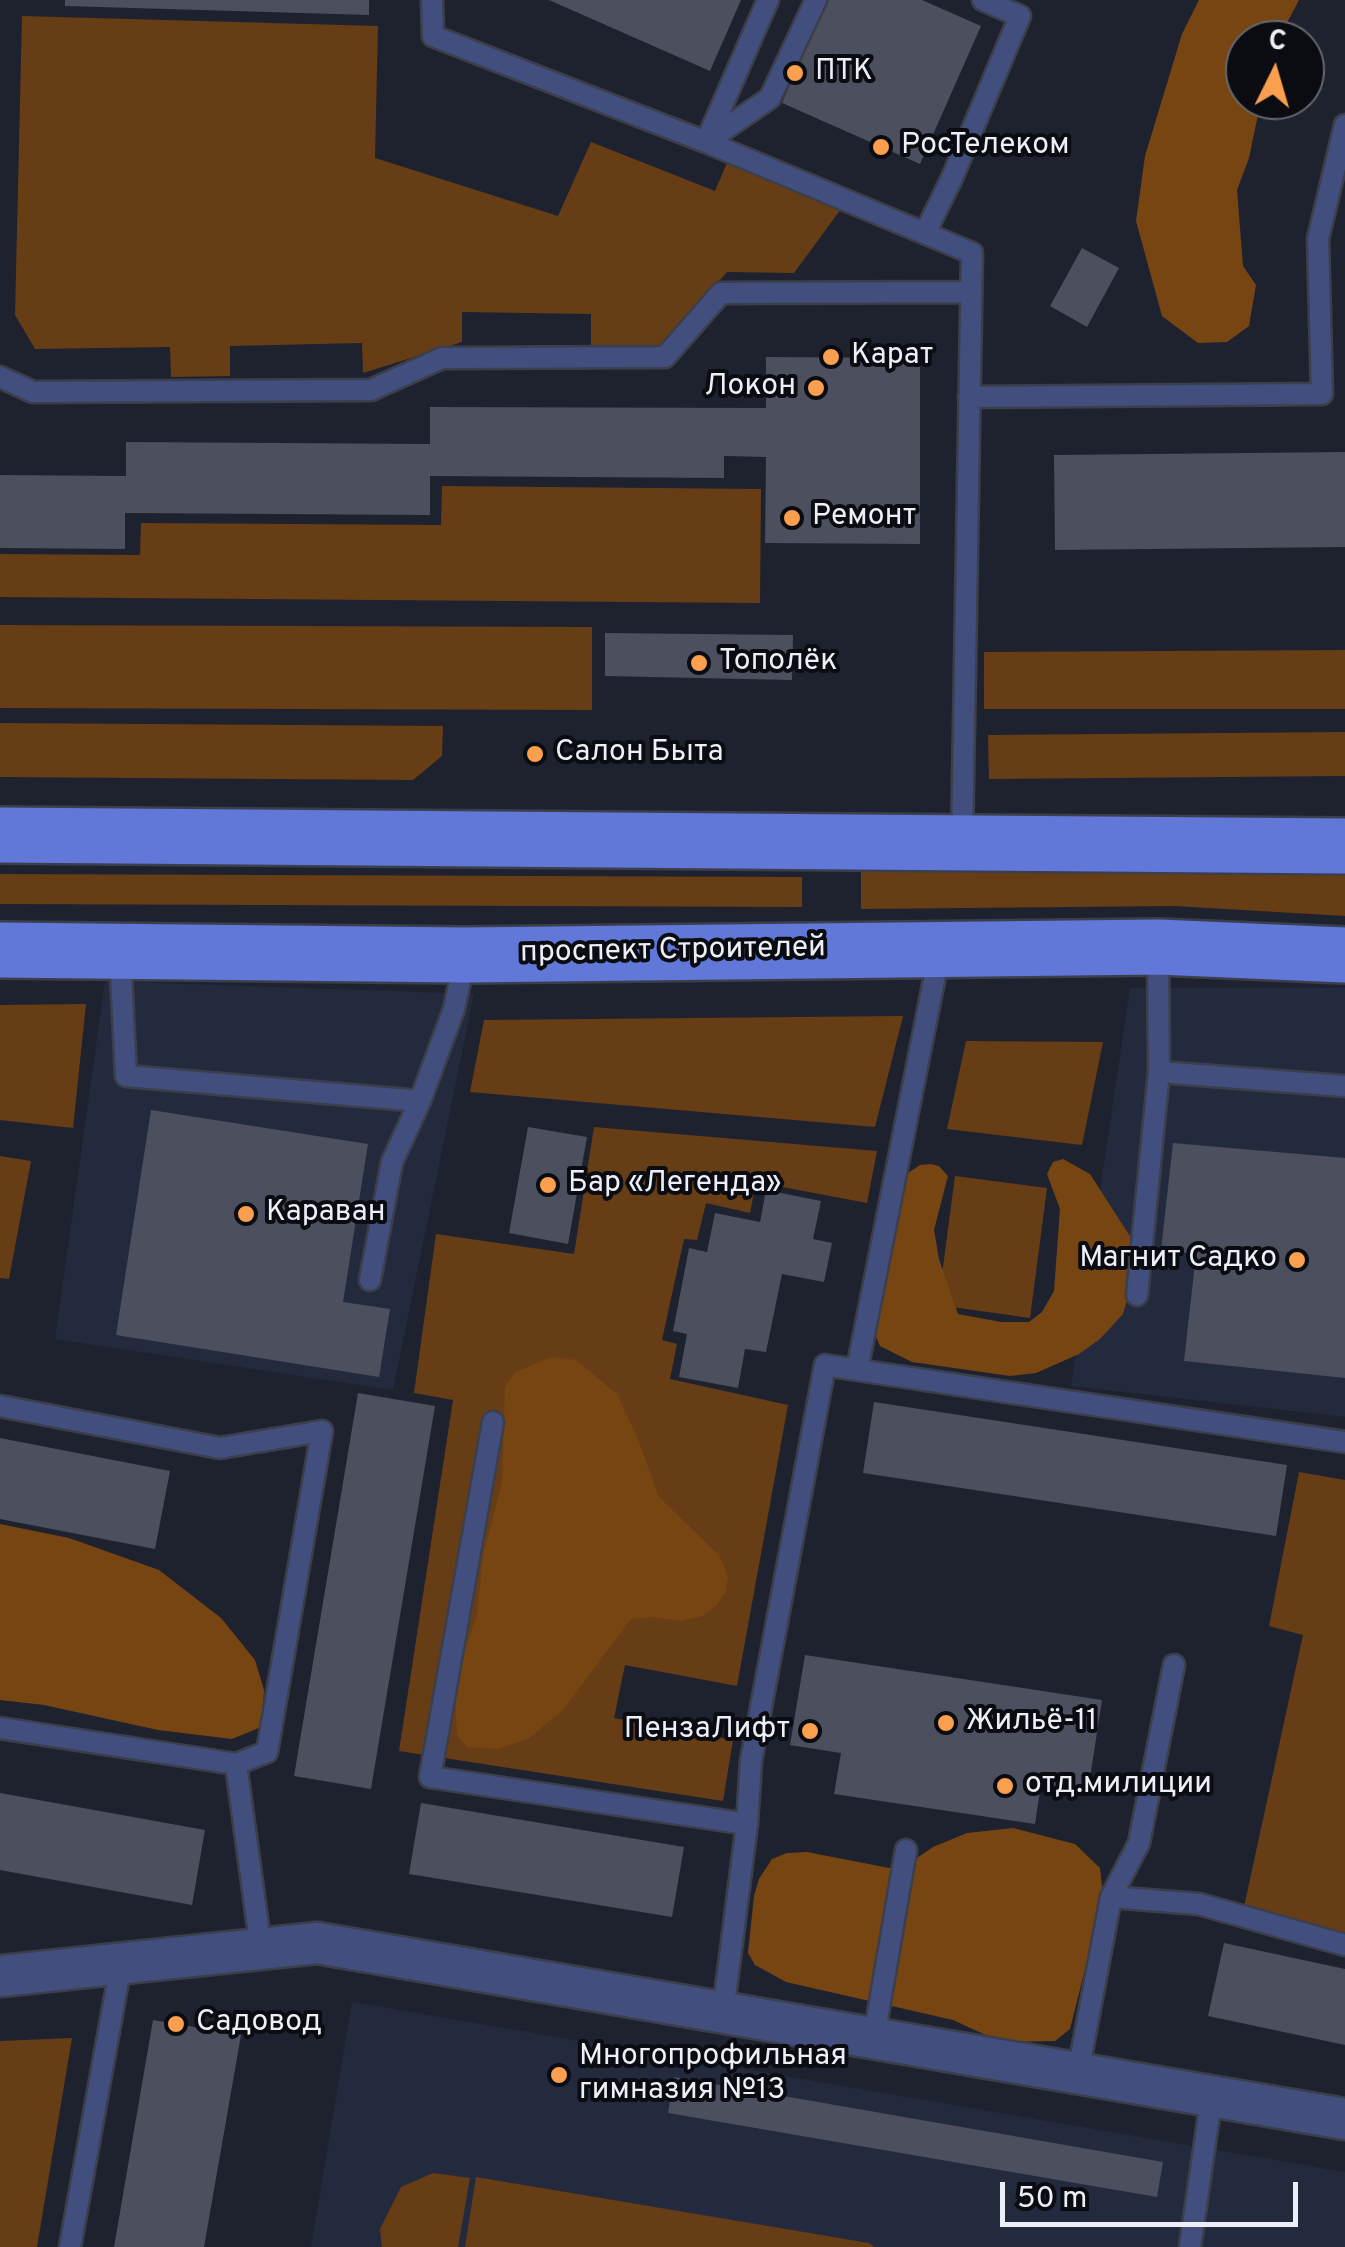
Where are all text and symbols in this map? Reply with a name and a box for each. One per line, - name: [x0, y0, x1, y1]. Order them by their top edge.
- north arrow: [1225, 20, 1325, 120]
- text: С: [1267, 23, 1288, 61]
- place label: ПТК: [815, 55, 873, 91]
- marker: ПТК: [784, 62, 806, 84]
- place label: РосТелеком: [901, 129, 1069, 165]
- marker: РосТелеком: [870, 136, 892, 158]
- place label: Карат: [851, 339, 933, 375]
- marker: Карат: [820, 346, 842, 368]
- place label: Локон: [704, 370, 796, 406]
- marker: Локон: [805, 377, 827, 399]
- place label: Ремонт: [812, 500, 916, 536]
- marker: Ремонт: [781, 507, 803, 529]
- place label: Тополёк: [719, 645, 837, 681]
- marker: Тополёк: [688, 652, 710, 674]
- place label: Салон Быта: [555, 736, 723, 772]
- marker: Салон Быта: [524, 743, 546, 765]
- street label: проспект Строителей: [520, 931, 826, 973]
- place label: Бар «Легенда»: [568, 1167, 781, 1203]
- marker: Бар «Легенда»: [537, 1174, 559, 1196]
- place label: Караван: [266, 1196, 385, 1232]
- marker: Караван: [235, 1203, 257, 1225]
- place label: Магнит Садко: [1079, 1242, 1277, 1278]
- marker: Магнит Садко: [1286, 1249, 1308, 1271]
- place label: Жильё-11: [966, 1705, 1097, 1741]
- marker: Жильё-11: [935, 1712, 957, 1734]
- place label: ПензаЛифт: [624, 1713, 790, 1749]
- marker: ПензаЛифт: [799, 1720, 821, 1742]
- place label: отд.милиции: [1025, 1768, 1212, 1804]
- marker: отд.милиции: [994, 1775, 1016, 1797]
- place label: Садовод: [196, 2006, 322, 2042]
- marker: Садовод: [165, 2013, 187, 2035]
- place label: Многопрофильная гимназия №13: [579, 2040, 847, 2110]
- marker: Многопрофильная гимназия №13: [548, 2064, 570, 2086]
- scale bar: [1005, 2162, 1302, 2224]
- text: 50 m: [1017, 2181, 1087, 2218]

